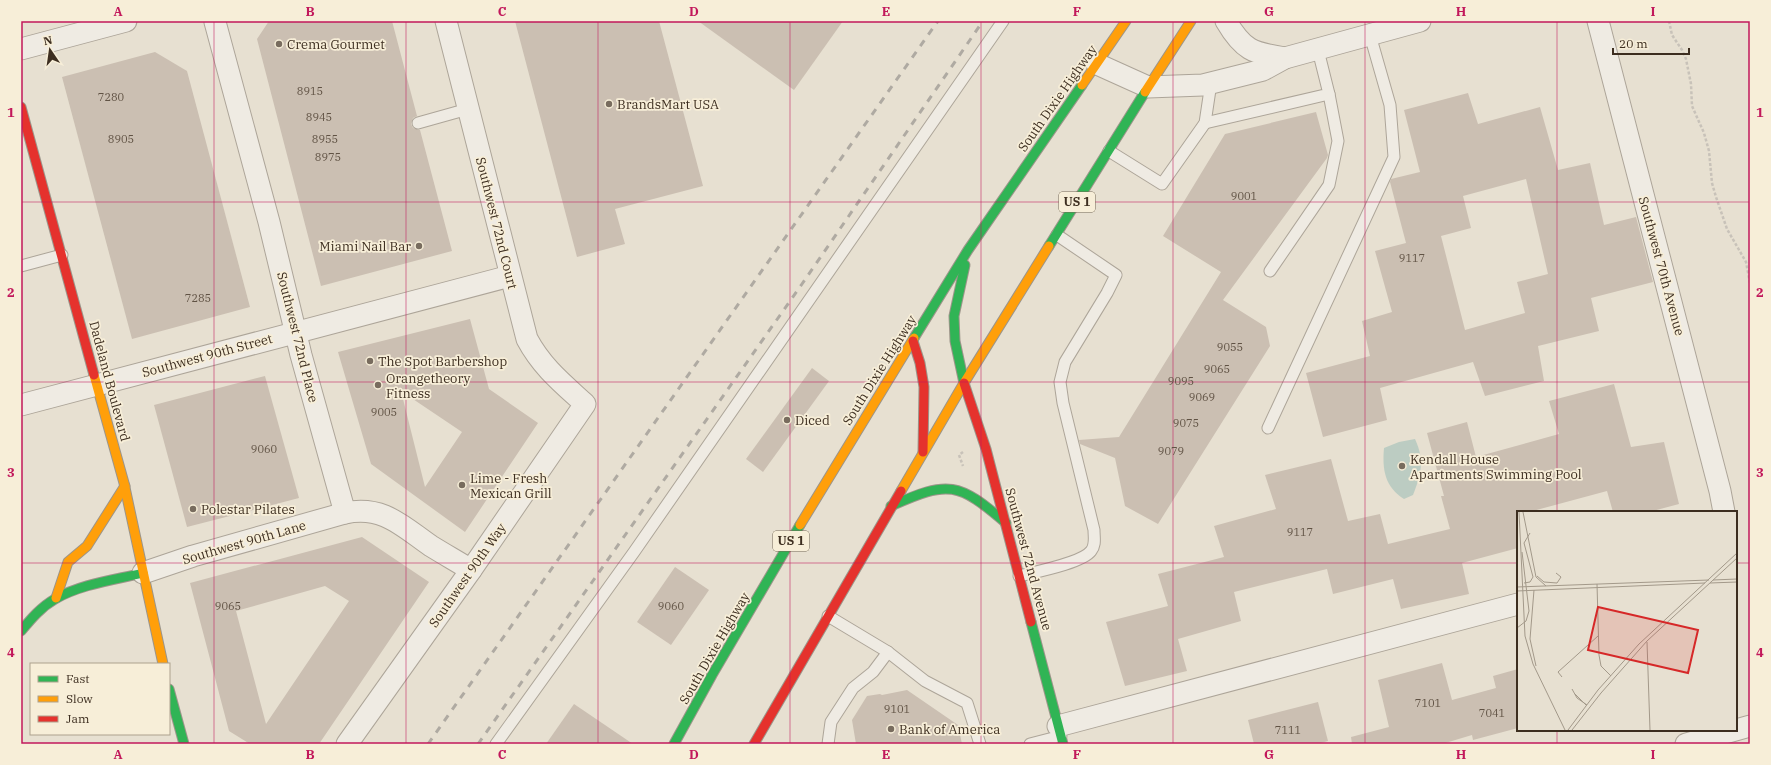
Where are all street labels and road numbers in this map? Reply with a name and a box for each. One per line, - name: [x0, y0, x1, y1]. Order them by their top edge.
- street label: South Dixie Highway: [1014, 41, 1101, 155]
- street label: Southwest 72nd Court: [472, 155, 521, 291]
- road number: US 1: [1059, 192, 1095, 212]
- street label: Southwest 70th Avenue: [1635, 195, 1688, 338]
- street label: Southwest 72nd Place: [273, 270, 322, 404]
- street label: South Dixie Highway: [839, 312, 920, 428]
- street label: Dadeland Boulevard: [85, 319, 134, 443]
- street label: Southwest 90th Street: [140, 330, 275, 381]
- street label: Southwest 72nd Avenue: [1001, 486, 1056, 632]
- street label: Southwest 90th Lane: [180, 517, 308, 568]
- street label: Southwest 90th Way: [425, 520, 510, 631]
- road number: US 1: [773, 531, 809, 551]
- street label: South Dixie Highway: [675, 589, 753, 707]

